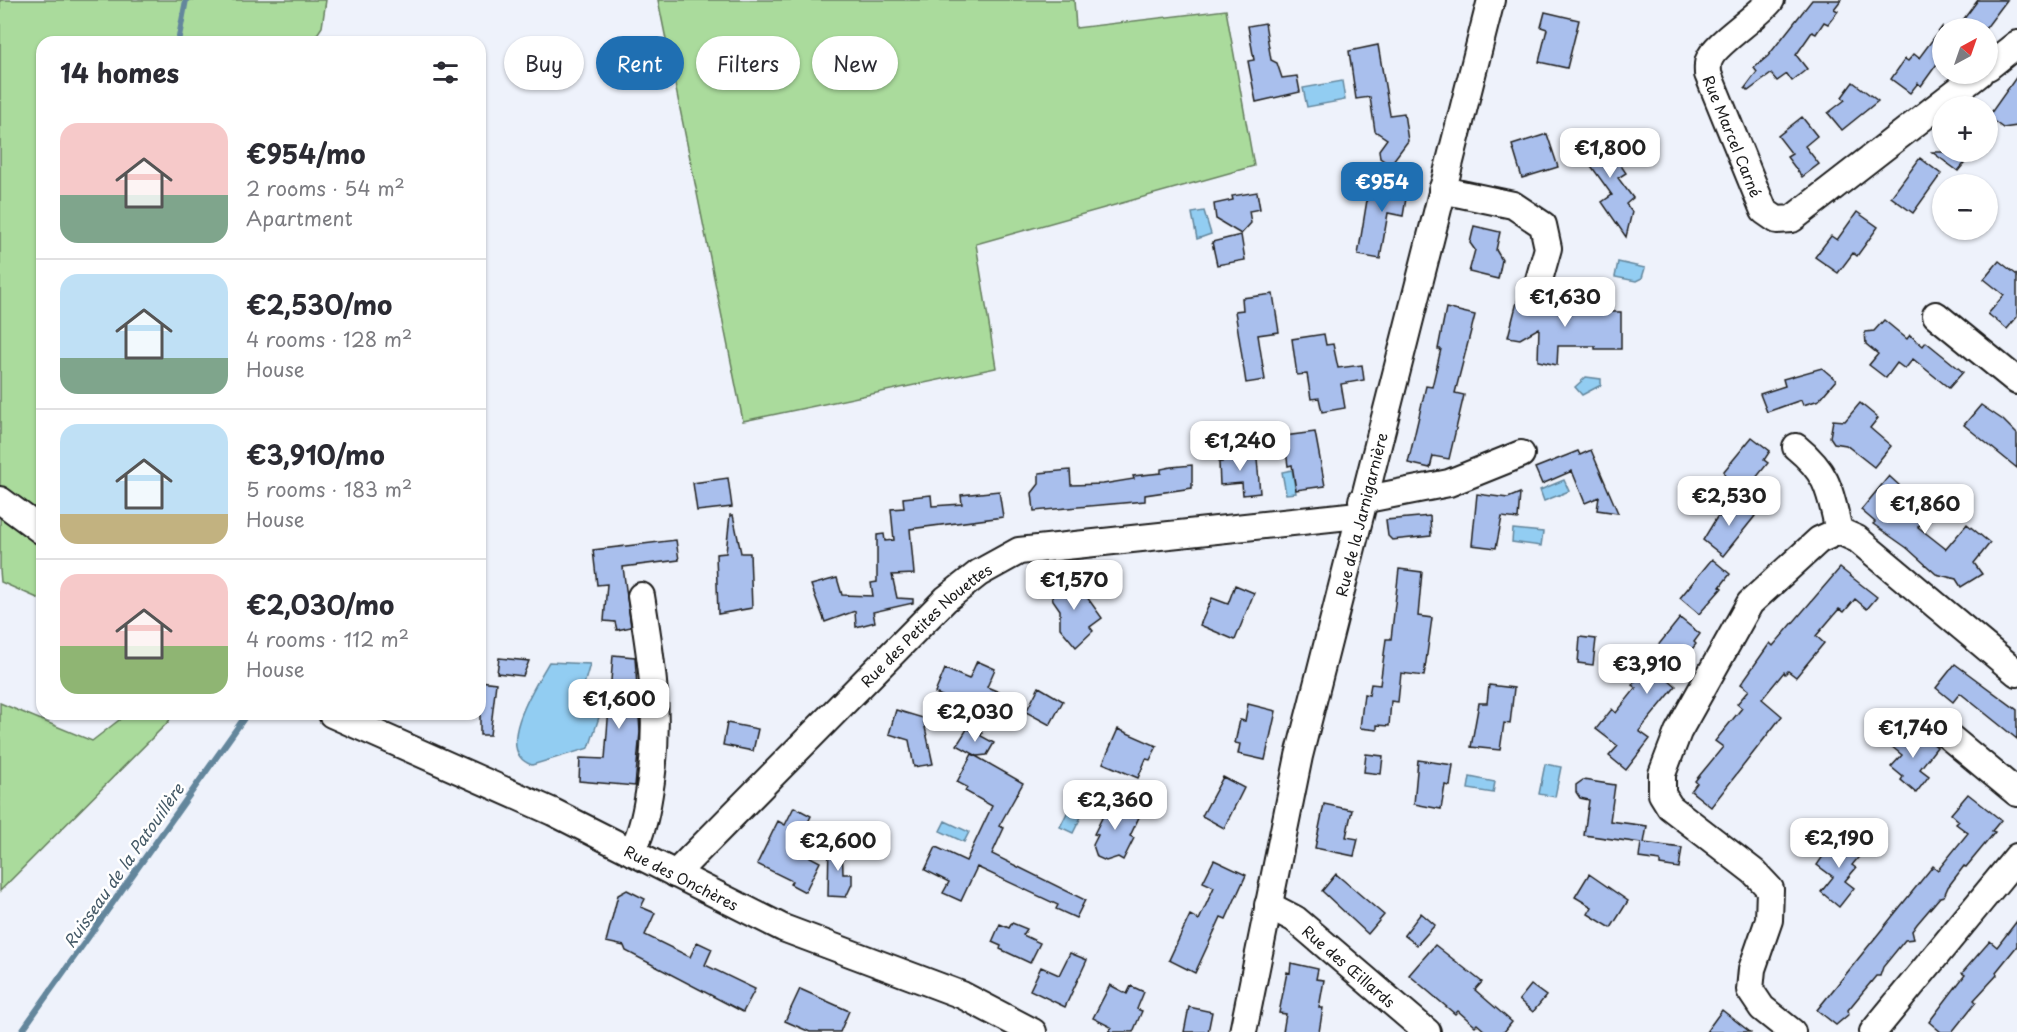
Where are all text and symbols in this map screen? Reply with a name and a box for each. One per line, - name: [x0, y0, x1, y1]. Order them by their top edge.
- north arrow: [1932, 18, 1998, 84]
- map controls: [1932, 18, 1998, 240]
- chip: Buy: [504, 36, 584, 90]
- chip: Rent: [596, 36, 684, 90]
- chip: Filters: [696, 36, 800, 90]
- chip: New: [812, 36, 898, 90]
- text: 14 homes: [60, 53, 179, 92]
- icon: filters: [429, 56, 462, 89]
- street label: Rue Marcel Carné: [1698, 72, 1769, 201]
- button: +: [1932, 96, 1998, 162]
- pin: €1,800: [1561, 128, 1659, 179]
- text: €1,800: [1574, 132, 1646, 162]
- text: €954/mo: [246, 134, 366, 173]
- icon: home: [108, 147, 180, 219]
- pin: €954: [1346, 162, 1418, 213]
- text: €954: [1355, 166, 1409, 196]
- text: 2 rooms · 54 m²: [246, 173, 405, 203]
- button: −: [1932, 174, 1998, 240]
- text: Apartment: [246, 203, 353, 233]
- pin: €1,630: [1516, 277, 1614, 328]
- text: €1,630: [1529, 281, 1601, 311]
- text: €2,530/mo: [246, 285, 392, 324]
- icon: home: [108, 298, 180, 370]
- text: 4 rooms · 128 m²: [246, 324, 412, 354]
- text: House: [246, 354, 305, 384]
- pin: €1,240: [1191, 421, 1289, 472]
- text: €1,240: [1204, 425, 1276, 455]
- street label: Rue de la Jarnigarnière: [1329, 430, 1392, 599]
- text: €3,910/mo: [246, 435, 385, 474]
- icon: home: [108, 448, 180, 520]
- text: 5 rooms · 183 m²: [246, 474, 412, 504]
- pin: €2,530: [1680, 476, 1778, 527]
- text: €2,530: [1692, 480, 1766, 510]
- pin: €1,860: [1876, 484, 1974, 535]
- text: €1,860: [1890, 488, 1960, 518]
- text: House: [246, 504, 305, 534]
- street label: Rue des Petites Nouettes: [854, 557, 996, 692]
- pin: €1,570: [1025, 560, 1123, 611]
- text: €1,570: [1040, 564, 1108, 594]
- text: €2,030/mo: [246, 585, 394, 624]
- icon: home: [108, 598, 180, 670]
- text: 4 rooms · 112 m²: [246, 624, 409, 654]
- pin: €3,910: [1598, 644, 1696, 695]
- text: €3,910: [1612, 648, 1682, 678]
- text: House: [246, 654, 305, 684]
- pin: €1,600: [570, 679, 668, 730]
- text: €1,600: [582, 683, 656, 713]
- pin: €2,030: [926, 692, 1024, 743]
- text: €2,030: [937, 696, 1013, 726]
- pin: €1,740: [1864, 708, 1962, 759]
- text: €1,740: [1878, 712, 1948, 742]
- water label: Ruisseau de la Patouillère: [57, 777, 190, 952]
- pin: €2,360: [1066, 780, 1164, 831]
- text: €2,360: [1077, 784, 1153, 814]
- pin: €2,190: [1790, 818, 1888, 869]
- pin: €2,600: [789, 821, 887, 872]
- text: €2,190: [1804, 822, 1874, 852]
- text: €2,600: [800, 825, 876, 855]
- street label: Rue des Onchères: [621, 839, 743, 915]
- street label: Rue des Œillards: [1298, 919, 1401, 1012]

